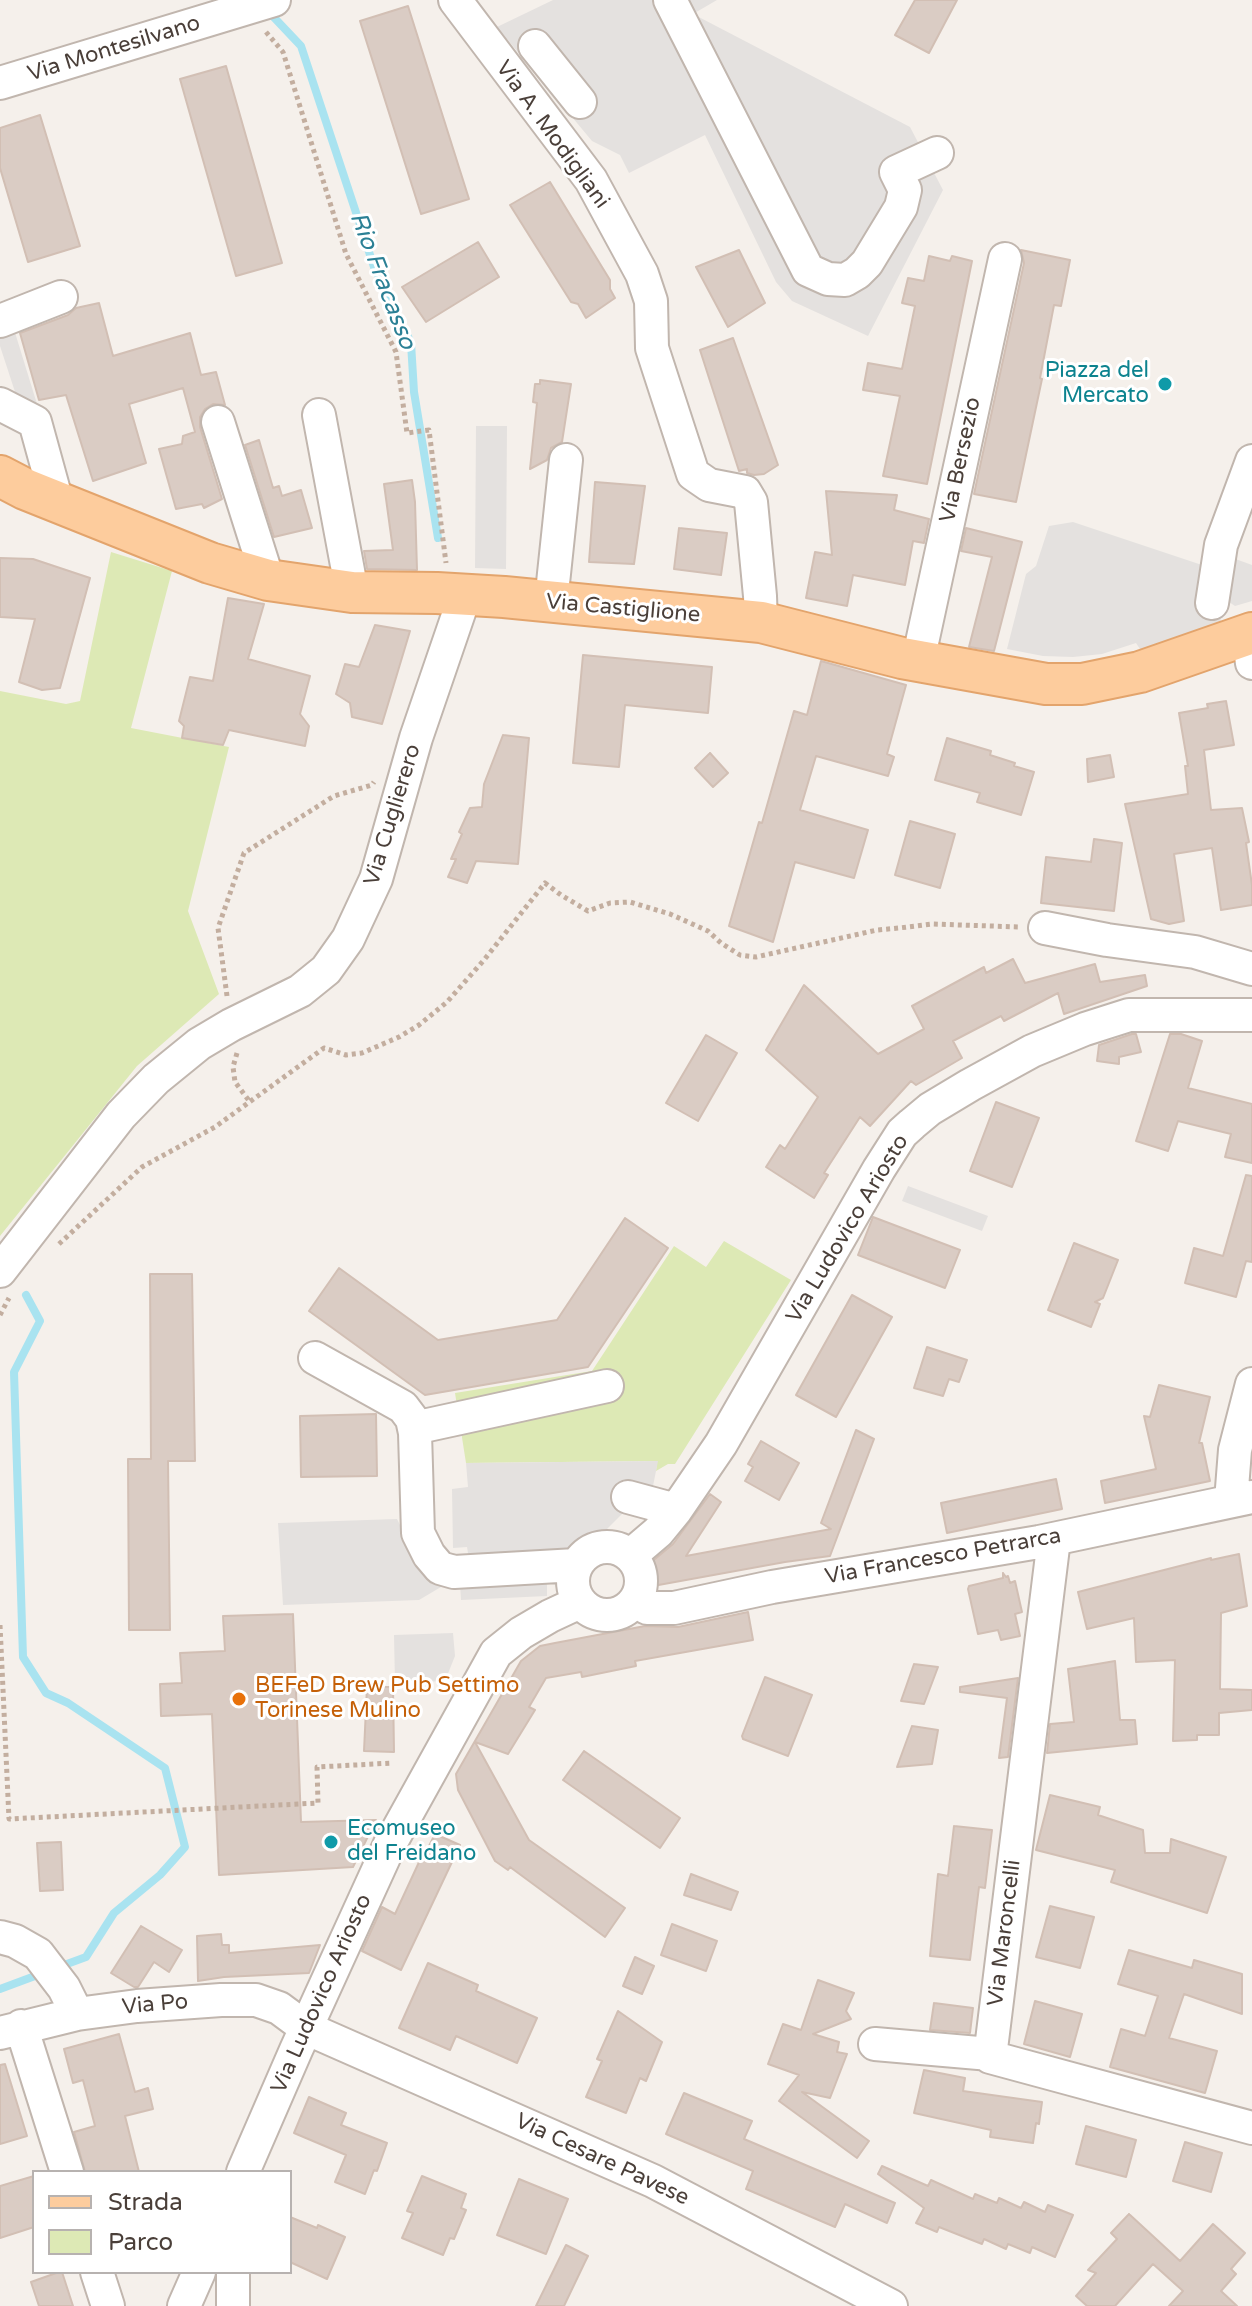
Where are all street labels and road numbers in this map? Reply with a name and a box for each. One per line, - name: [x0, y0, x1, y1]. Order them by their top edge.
- street label: Via Montesilvano: [25, 10, 203, 88]
- street label: Via A. Modigliani: [490, 56, 614, 214]
- street label: Via Bersezio: [935, 395, 987, 525]
- street label: Via Castiglione: [545, 589, 701, 629]
- street label: Via Cuglierero: [359, 741, 427, 889]
- street label: Via Ludovico Ariosto: [781, 1130, 915, 1328]
- street label: Via Francesco Petrarca: [823, 1523, 1063, 1591]
- street label: Via Maroncelli: [983, 1858, 1027, 2008]
- street label: Via Ludovico Ariosto: [266, 1890, 378, 2098]
- street label: Via Po: [121, 1989, 189, 2021]
- street label: Via Cesare Pavese: [511, 2108, 693, 2212]

